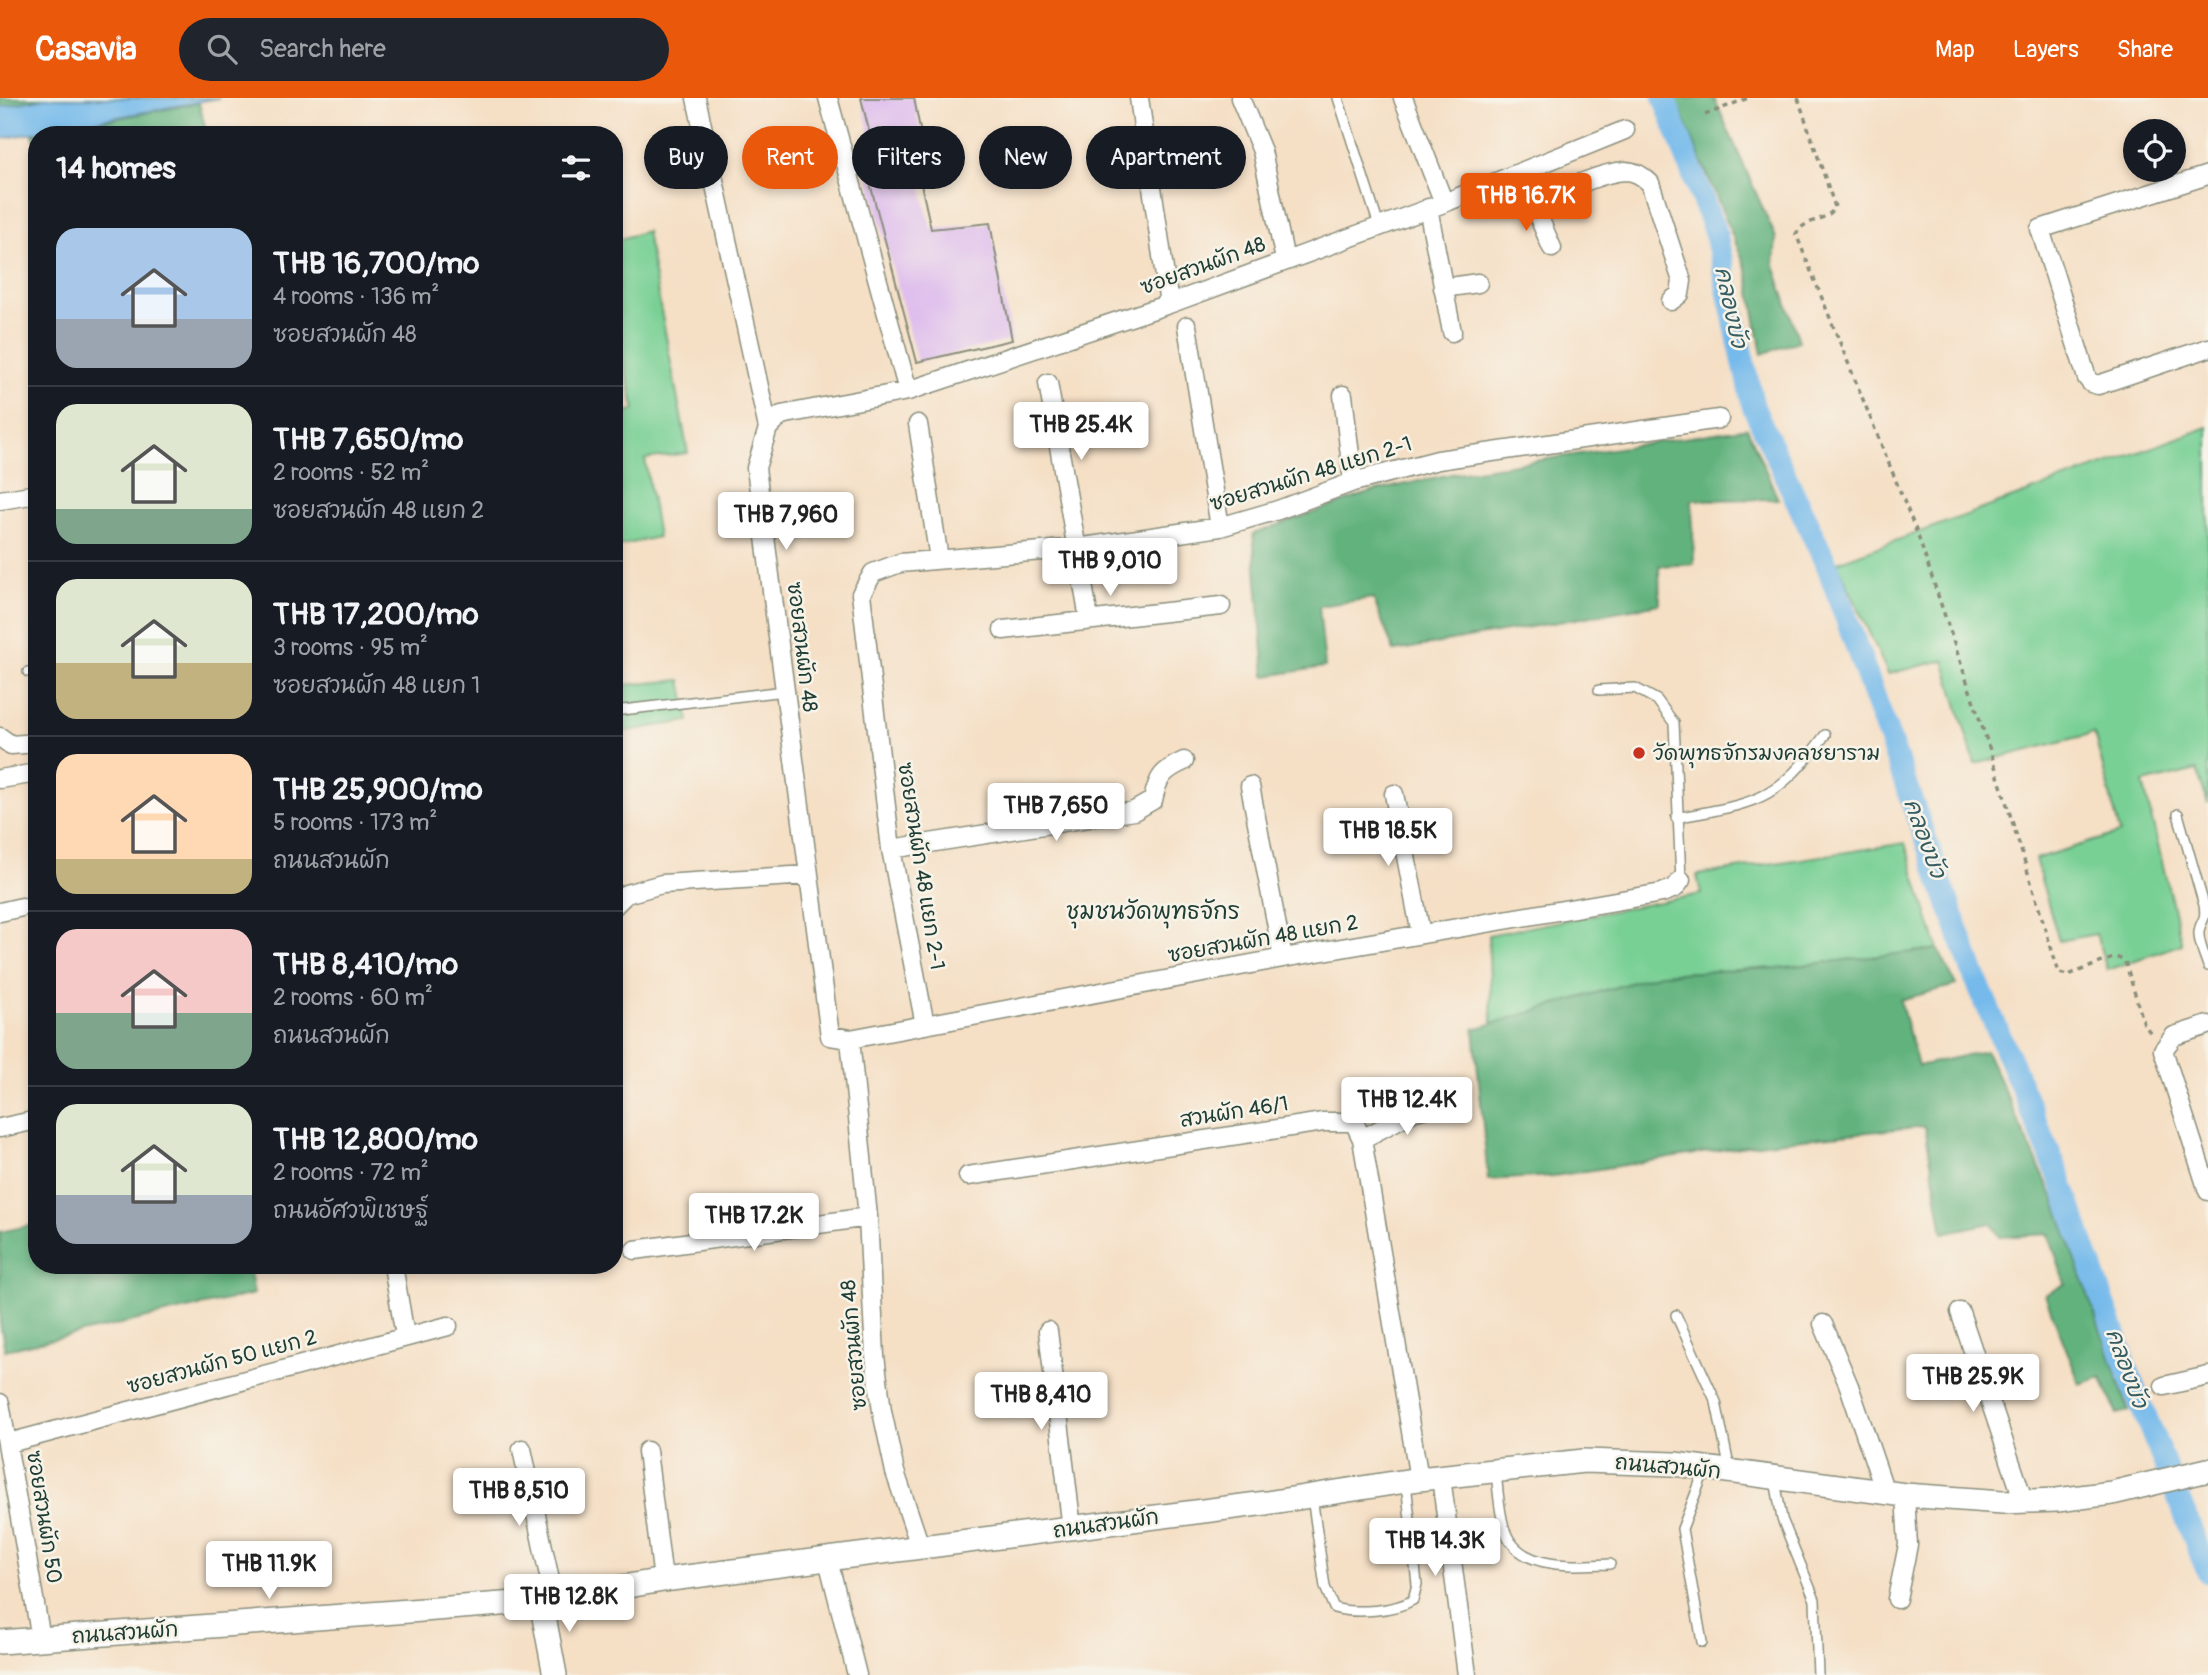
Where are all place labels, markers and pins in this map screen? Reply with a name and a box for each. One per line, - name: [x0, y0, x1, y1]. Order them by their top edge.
- pin: THB 16.7K: [1446, 174, 1606, 233]
- pin: THB 25.4K: [1001, 402, 1161, 462]
- pin: THB 7,960: [706, 492, 866, 552]
- pin: THB 9,010: [1030, 538, 1190, 598]
- place label: วัดพุทธจักรมงคลชยาราม: [1653, 740, 1880, 769]
- marker: วัดพุทธจักรมงคลชยาราม: [1631, 745, 1647, 761]
- pin: THB 7,650: [976, 784, 1136, 843]
- pin: THB 18.5K: [1308, 808, 1468, 868]
- pin: THB 12.4K: [1327, 1077, 1487, 1137]
- pin: THB 17.2K: [674, 1194, 834, 1253]
- pin: THB 25.9K: [1893, 1354, 2053, 1414]
- pin: THB 8,410: [961, 1372, 1121, 1432]
- pin: THB 8,510: [439, 1468, 599, 1528]
- pin: THB 14.3K: [1355, 1518, 1515, 1578]
- pin: THB 11.9K: [189, 1542, 349, 1601]
- pin: THB 12.8K: [489, 1574, 649, 1634]

